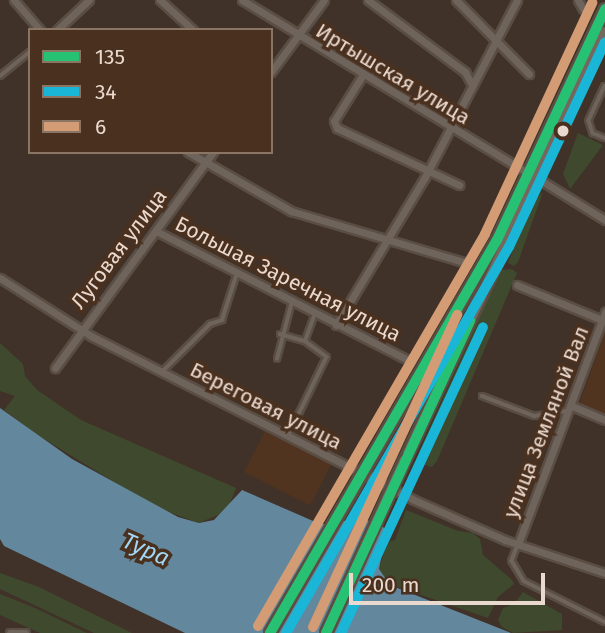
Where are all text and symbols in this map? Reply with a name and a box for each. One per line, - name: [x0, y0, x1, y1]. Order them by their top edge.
- street label: Иртышская улица: [311, 18, 475, 130]
- legend: [28, 28, 273, 154]
- text: 135: [95, 44, 125, 70]
- text: 34: [95, 79, 117, 105]
- text: 6: [95, 114, 106, 140]
- unlabelled marker: [556, 124, 570, 138]
- street label: Луговая улица: [66, 184, 172, 314]
- street label: Большая Заречная улица: [171, 211, 405, 347]
- street label: улица Земляной Вал: [498, 323, 594, 521]
- street label: Береговая улица: [186, 357, 346, 455]
- water label: Тура: [118, 527, 174, 571]
- scale bar: [353, 560, 549, 604]
- text: 200 m: [362, 572, 419, 598]

